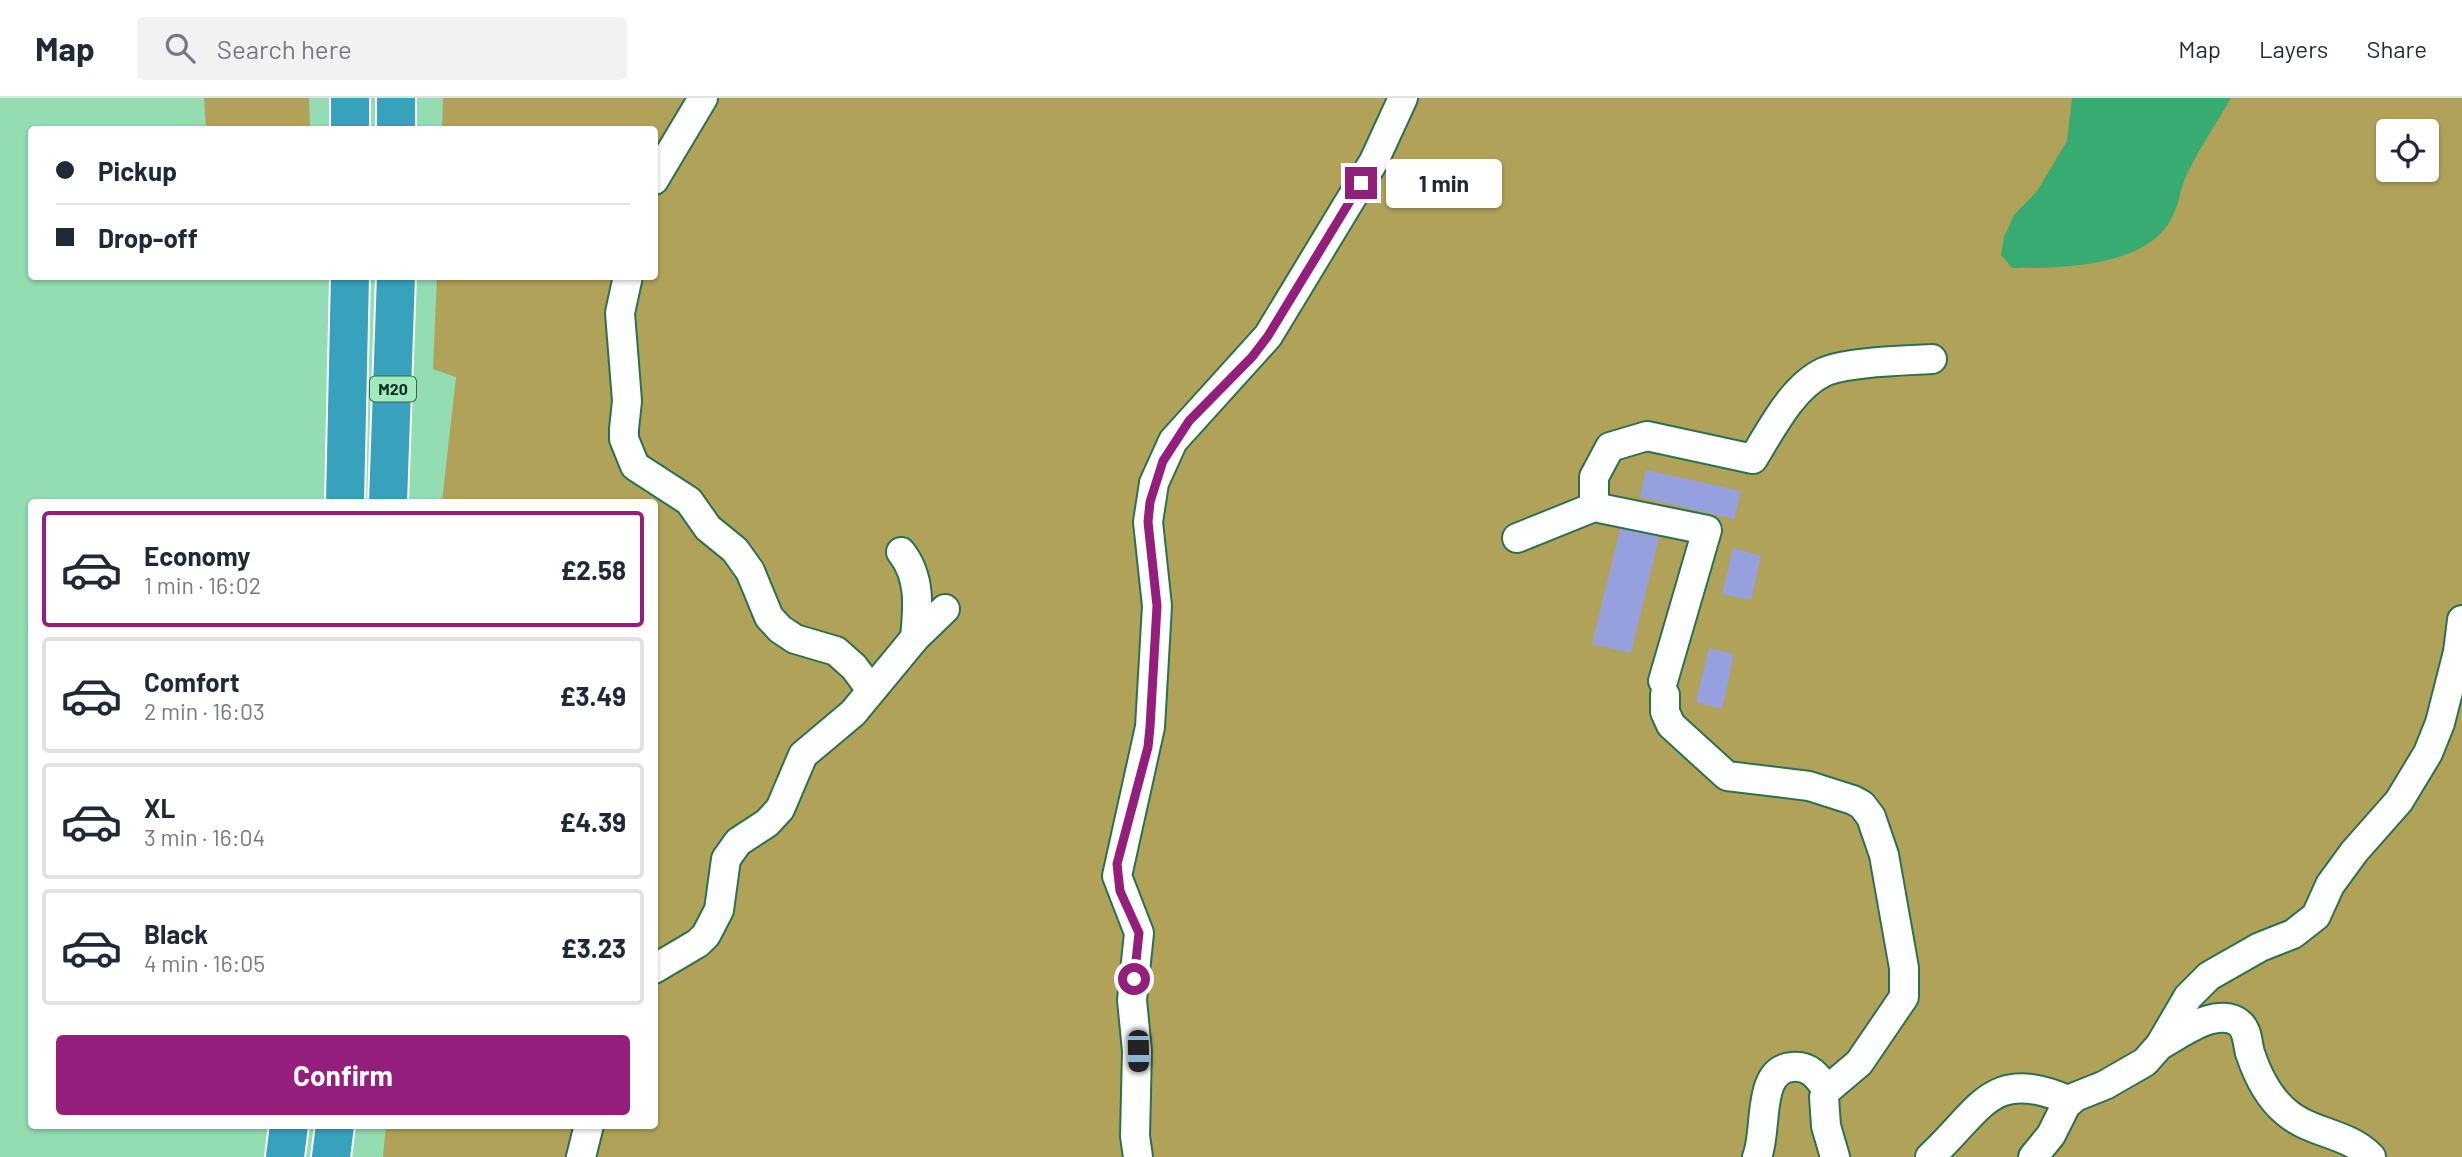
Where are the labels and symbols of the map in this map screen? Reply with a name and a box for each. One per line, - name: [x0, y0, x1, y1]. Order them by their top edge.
- callout: 1 min: [1386, 158, 1501, 208]
- route end: [1345, 167, 1377, 199]
- road number: M20: [370, 376, 416, 402]
- route start: [1118, 963, 1150, 995]
- car: [1128, 1030, 1149, 1072]

